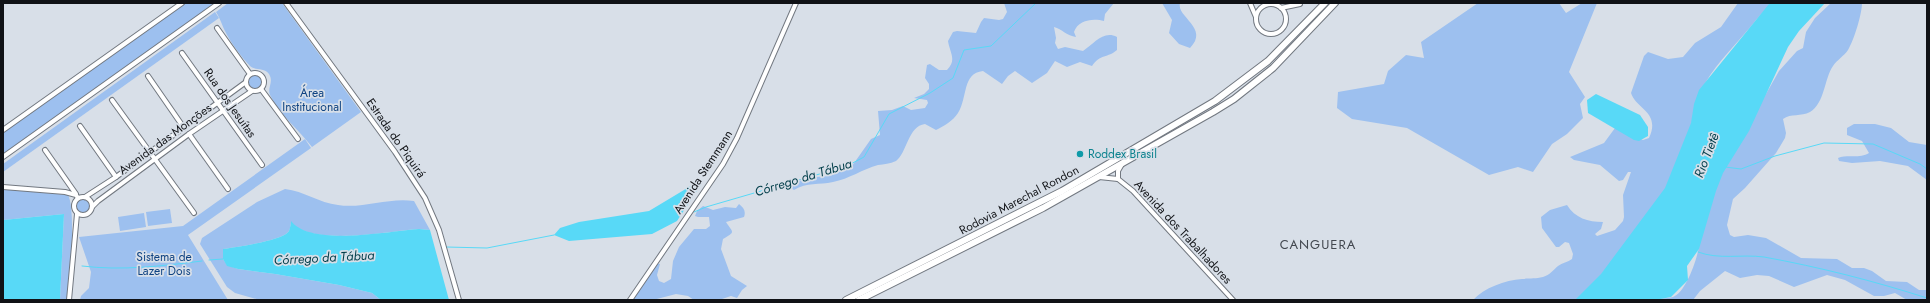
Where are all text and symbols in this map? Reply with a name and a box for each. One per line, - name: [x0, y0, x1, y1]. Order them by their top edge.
- street label: Rua dos Jesuítas: [199, 65, 261, 141]
- park label: Área Institucional: [282, 84, 342, 116]
- street label: Estrada do Piquirá: [362, 95, 430, 182]
- street label: Avenida das Monções: [115, 99, 215, 179]
- street label: Avenida Stemmann: [669, 126, 737, 218]
- water label: Rio Tietê: [1689, 130, 1724, 180]
- place label: Roddex Brasil: [1088, 145, 1157, 163]
- marker: Roddex Brasil: [1075, 149, 1085, 159]
- water label: Córrego da Tábua: [752, 154, 854, 201]
- street label: Rodovia Marechal Rondon: [956, 161, 1082, 239]
- street label: Avenida dos Trabalhadores: [1130, 176, 1236, 288]
- district label: CANGUERA: [1280, 235, 1356, 254]
- water label: Córrego da Tábua: [273, 245, 375, 270]
- park label: Sistema de Lazer Dois: [136, 248, 192, 280]

